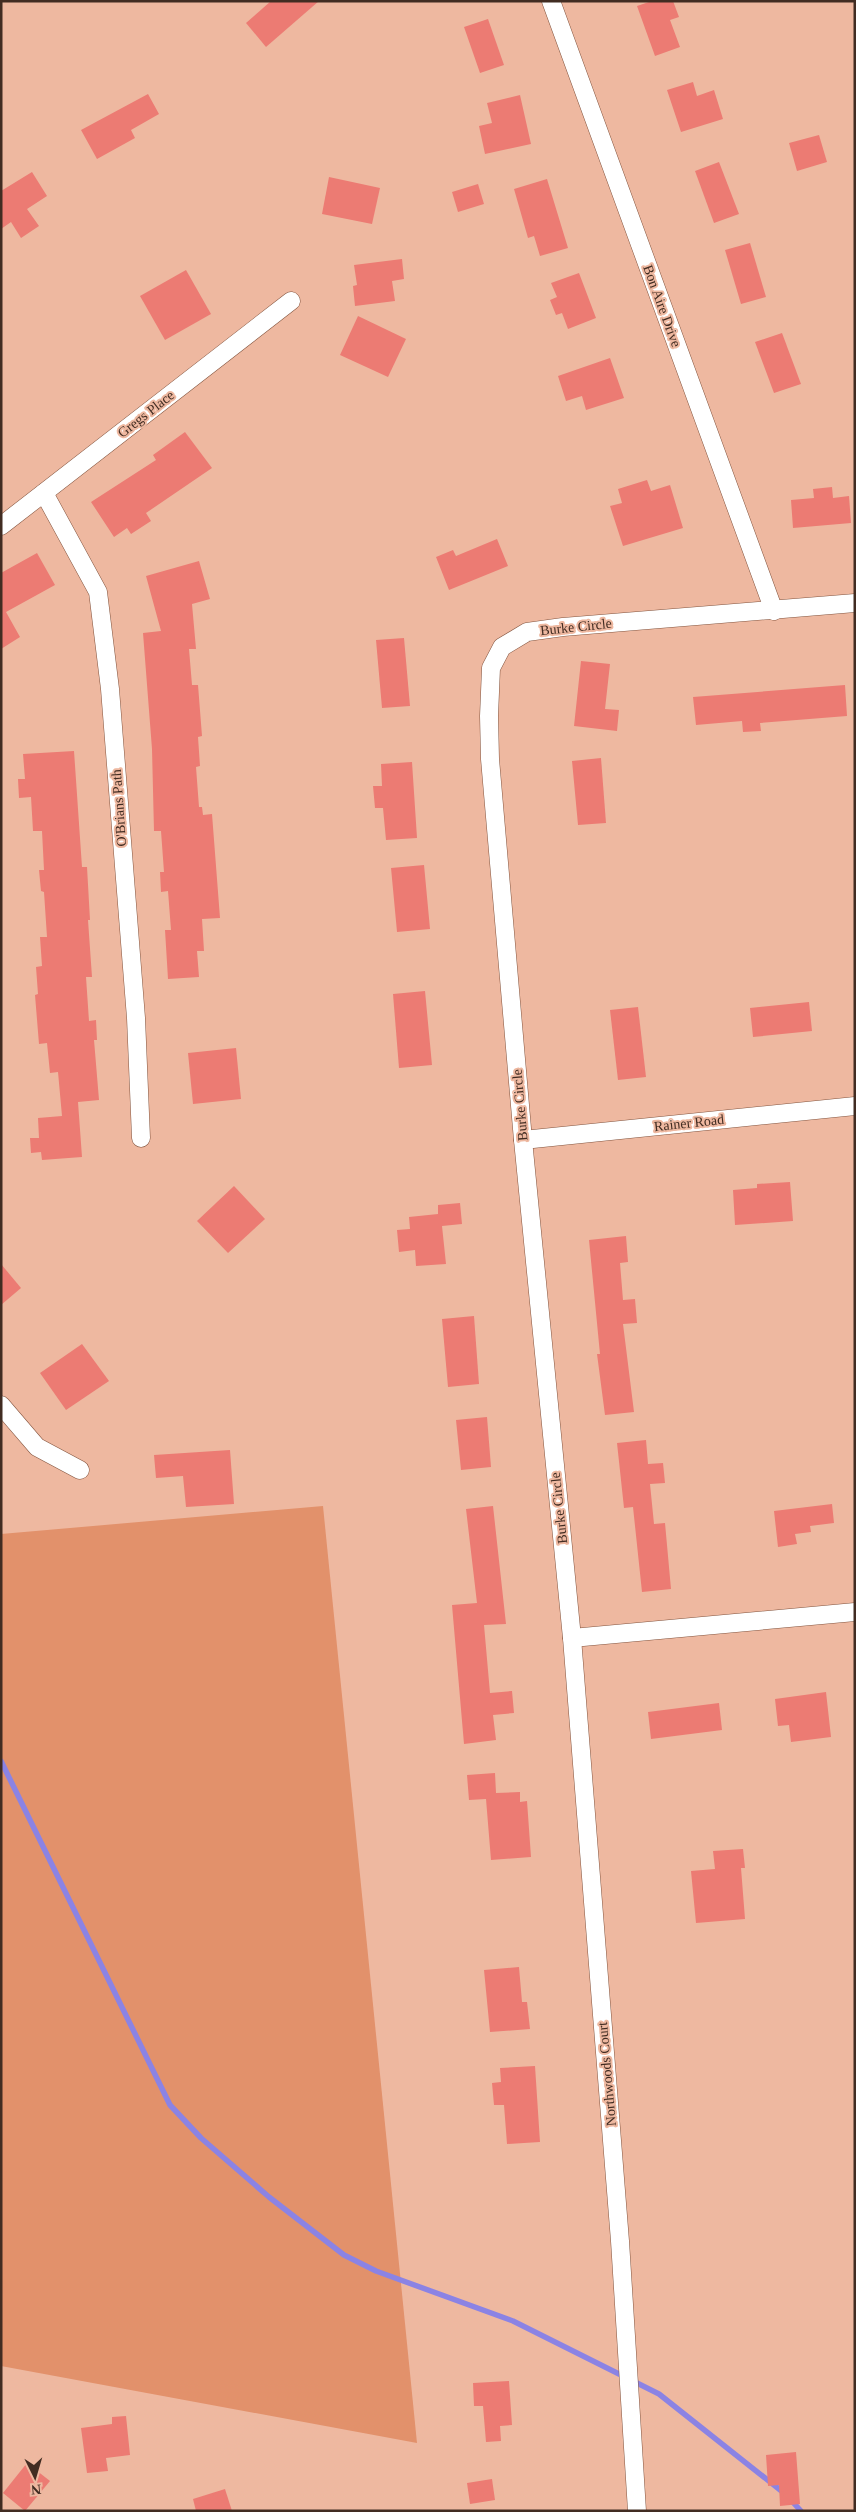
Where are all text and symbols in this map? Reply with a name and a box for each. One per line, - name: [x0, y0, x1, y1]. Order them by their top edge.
- street label: Bon Aire Drive: [640, 263, 684, 349]
- street label: Gregs Place: [115, 387, 177, 441]
- street label: Burke Circle: [539, 616, 613, 638]
- street label: O'Brians Path: [109, 769, 129, 847]
- street label: Burke Circle: [509, 1069, 531, 1141]
- street label: Rainer Road: [653, 1112, 725, 1134]
- street label: Burke Circle: [548, 1471, 570, 1545]
- street label: Northwoods Court: [595, 2021, 619, 2127]
- north arrow: [10, 2452, 60, 2502]
- text: N: [30, 2482, 42, 2497]

